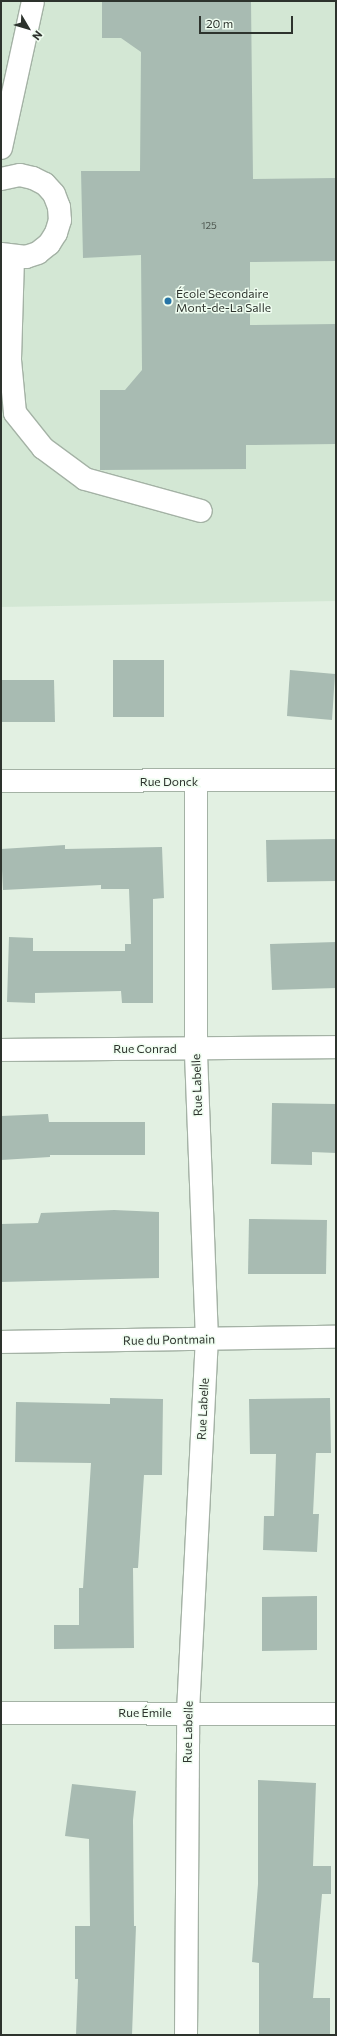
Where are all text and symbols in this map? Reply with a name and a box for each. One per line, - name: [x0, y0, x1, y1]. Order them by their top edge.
- north arrow: [8, 8, 48, 48]
- scale bar: [201, 8, 295, 34]
- text: 20 m: [206, 16, 233, 30]
- text: N: [30, 28, 46, 43]
- house number: 125: [201, 220, 217, 232]
- place label: École Secondaire Mont-de-La Salle: [176, 287, 271, 315]
- marker: École Secondaire Mont-de-La Salle: [163, 296, 173, 306]
- street label: Rue Donck: [140, 775, 198, 789]
- street label: Rue Conrad: [113, 1042, 177, 1056]
- street label: Rue Labelle: [189, 1054, 205, 1116]
- street label: Rue du Pontmain: [123, 1332, 215, 1348]
- street label: Rue Labelle: [194, 1378, 212, 1440]
- street label: Rue Labelle: [180, 1701, 196, 1763]
- street label: Rue Émile: [118, 1706, 172, 1720]

